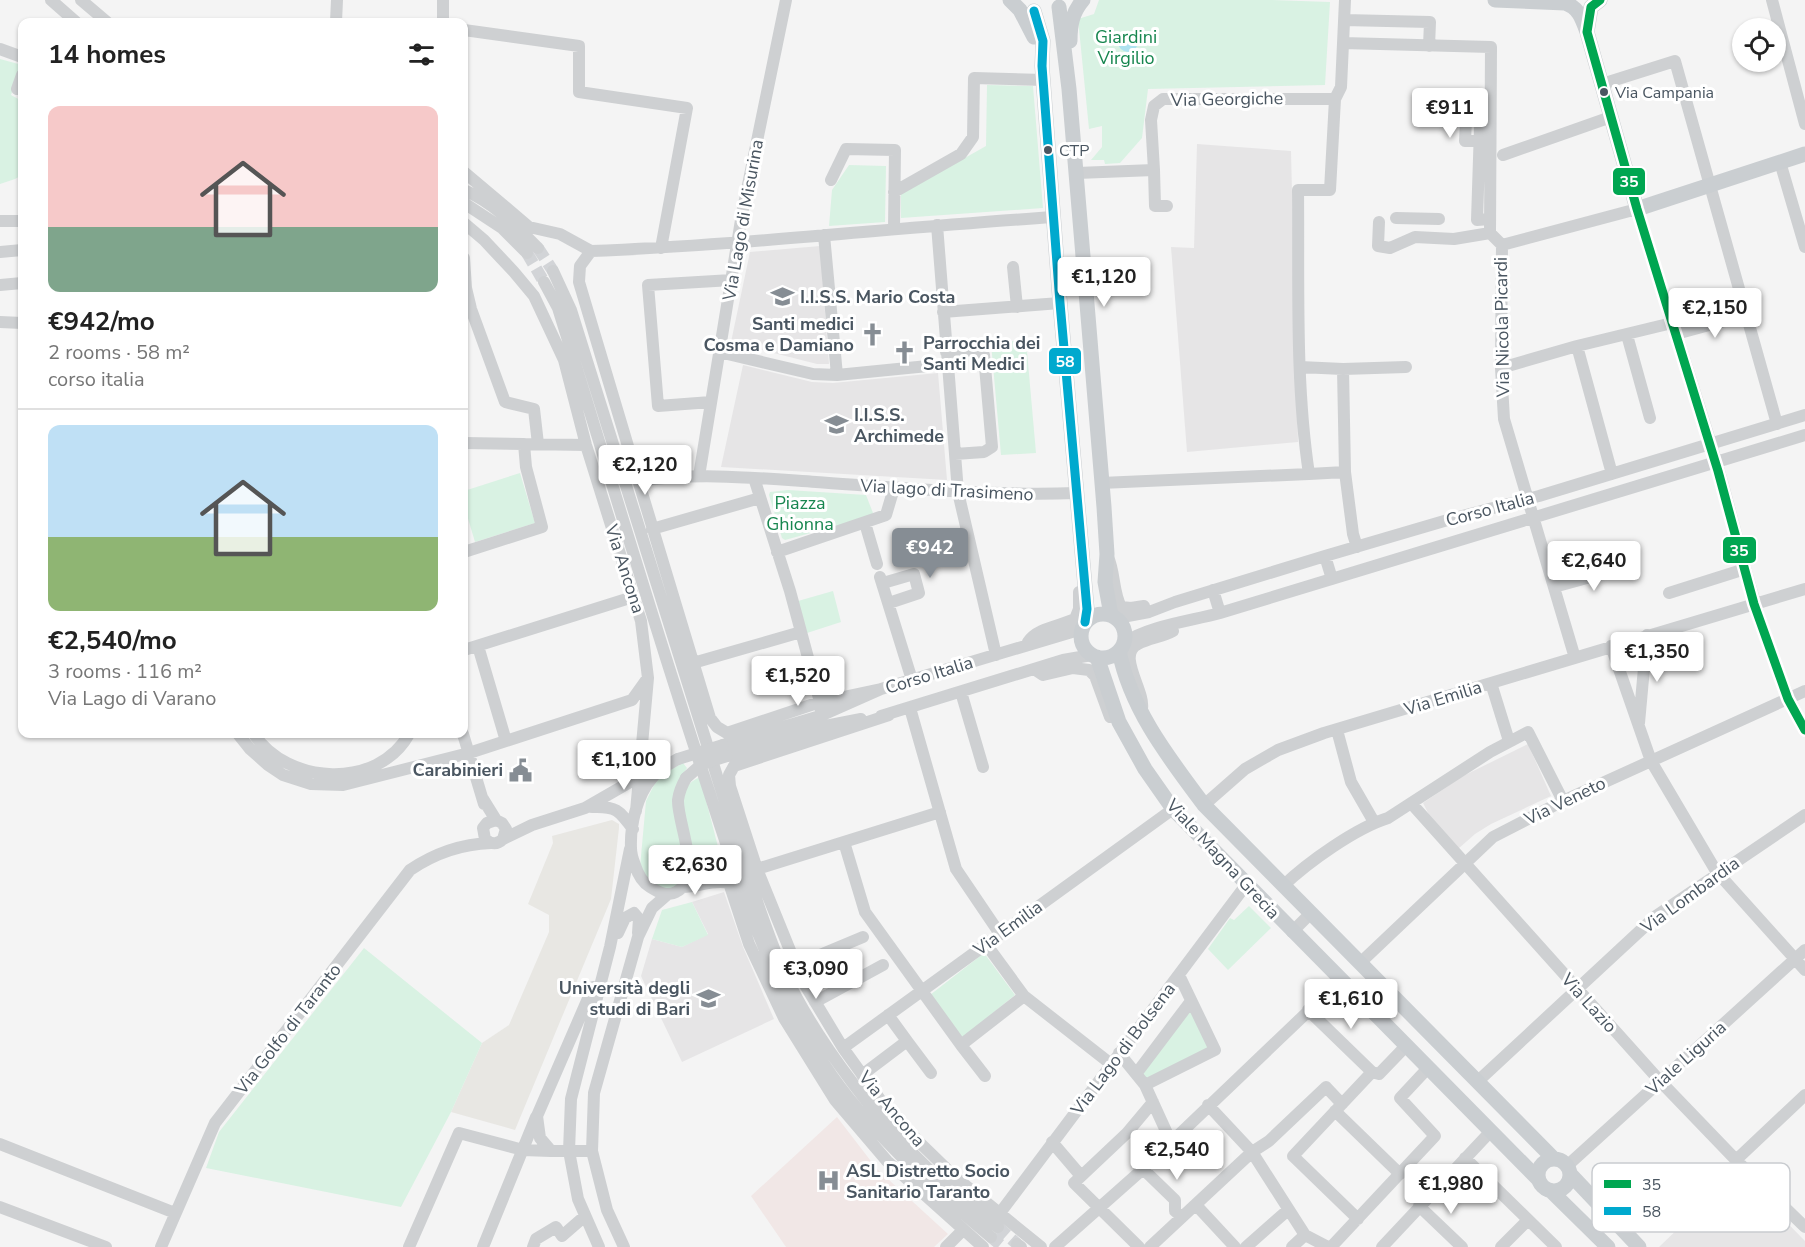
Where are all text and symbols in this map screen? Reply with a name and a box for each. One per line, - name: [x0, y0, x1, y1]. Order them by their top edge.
- map controls: [1732, 18, 1786, 72]
- button: locate: [1732, 18, 1786, 72]
- park label: Giardini Virgilio: [1095, 25, 1157, 70]
- text: 14 homes: [48, 37, 166, 72]
- icon: filters: [405, 38, 438, 71]
- place label: Via Campania: [1614, 82, 1714, 104]
- street label: Via Georgiche: [1170, 86, 1283, 112]
- marker: Via Campania: [1598, 86, 1610, 98]
- pin: €911: [1414, 88, 1486, 139]
- text: €911: [1426, 94, 1474, 121]
- street label: Via Lago di Misurina: [717, 138, 769, 303]
- place label: CTP: [1059, 140, 1089, 162]
- marker: CTP: [1042, 144, 1054, 156]
- icon: home: [189, 145, 297, 253]
- line badge: 35: [1612, 167, 1646, 196]
- text: 35: [1619, 171, 1639, 193]
- pin: €1,120: [1055, 257, 1153, 308]
- street label: Via Nicola Picardi: [1489, 257, 1515, 398]
- text: €1,120: [1072, 263, 1136, 290]
- school or university icon: I.I.S.S. Mario Costa: [769, 284, 795, 310]
- place label: I.I.S.S. Mario Costa: [800, 285, 955, 309]
- pin: €2,150: [1666, 288, 1764, 339]
- text: €2,150: [1683, 294, 1747, 321]
- text: €942/mo: [48, 304, 155, 339]
- place label: Santi medici Cosma e Damiano: [703, 312, 854, 357]
- church icon: Santi medici Cosma e Damiano: [859, 321, 885, 347]
- place label: Parrocchia dei Santi Medici: [923, 331, 1040, 376]
- text: 2 rooms · 58 m²: [48, 339, 190, 366]
- church icon: Parrocchia dei Santi Medici: [892, 340, 918, 366]
- line badge: 58: [1048, 347, 1082, 375]
- text: 58: [1055, 351, 1075, 373]
- text: corso italia: [48, 366, 145, 393]
- place label: I.I.S.S. Archimede: [854, 403, 944, 448]
- school or university icon: I.I.S.S. Archimede: [823, 412, 849, 438]
- pin: €2,120: [596, 445, 694, 496]
- text: €2,120: [613, 451, 677, 478]
- icon: home: [189, 464, 297, 572]
- street label: Via lago di Trasimeno: [859, 473, 1034, 507]
- street label: Corso Italia: [1443, 486, 1537, 532]
- park label: Piazza Ghionna: [766, 491, 834, 536]
- street label: Via Ancona: [599, 521, 651, 616]
- pin: €942: [894, 528, 966, 579]
- text: €942: [906, 534, 954, 561]
- line badge: 35: [1722, 536, 1757, 564]
- text: 35: [1729, 540, 1749, 562]
- pin: €2,640: [1545, 541, 1643, 592]
- text: €2,640: [1562, 547, 1626, 574]
- text: €2,540/mo: [48, 623, 177, 658]
- pin: €1,350: [1608, 632, 1706, 683]
- text: €1,350: [1625, 638, 1689, 665]
- street label: Corso Italia: [882, 650, 976, 700]
- pin: €1,520: [749, 656, 847, 707]
- text: 3 rooms · 116 m²: [48, 658, 202, 685]
- text: €1,520: [766, 662, 830, 689]
- street label: Via Emilia: [1400, 675, 1485, 721]
- text: Via Lago di Varano: [48, 685, 216, 712]
- pin: €1,100: [575, 740, 673, 791]
- text: €1,100: [592, 746, 656, 773]
- public building icon: Carabinieri: [508, 757, 534, 783]
- place label: Carabinieri: [413, 758, 503, 782]
- street label: Via Veneto: [1519, 771, 1610, 831]
- street label: Viale Magna Grecia: [1160, 793, 1285, 924]
- pin: €2,630: [646, 845, 744, 896]
- text: €2,630: [663, 851, 727, 878]
- street label: Via Lombardia: [1635, 851, 1744, 940]
- street label: Via Emilia: [968, 895, 1047, 962]
- pin: €3,090: [767, 949, 865, 1000]
- text: €3,090: [784, 955, 848, 982]
- street label: Via Golfo di Taranto: [229, 959, 347, 1100]
- street label: Via Lazio: [1555, 967, 1622, 1038]
- place label: Università degli studi di Bari: [559, 976, 690, 1021]
- street label: Via Lago di Bolsena: [1065, 978, 1181, 1121]
- pin: €1,610: [1302, 979, 1400, 1030]
- school or university icon: Università degli studi di Bari: [695, 985, 721, 1011]
- text: €1,610: [1319, 985, 1383, 1012]
- street label: Viale Liguria: [1640, 1016, 1731, 1101]
- street label: Via Ancona: [853, 1065, 931, 1152]
- pin: €2,540: [1128, 1130, 1226, 1181]
- text: €2,540: [1145, 1136, 1209, 1163]
- place label: ASL Distretto Socio Sanitario Taranto: [846, 1159, 1010, 1204]
- legend: [1592, 1163, 1790, 1232]
- pin: €1,980: [1402, 1164, 1500, 1215]
- hospital icon: ASL Distretto Socio Sanitario Taranto: [815, 1168, 841, 1194]
- text: €1,980: [1419, 1170, 1483, 1197]
- text: 35: [1642, 1174, 1661, 1196]
- text: 58: [1642, 1201, 1661, 1223]

